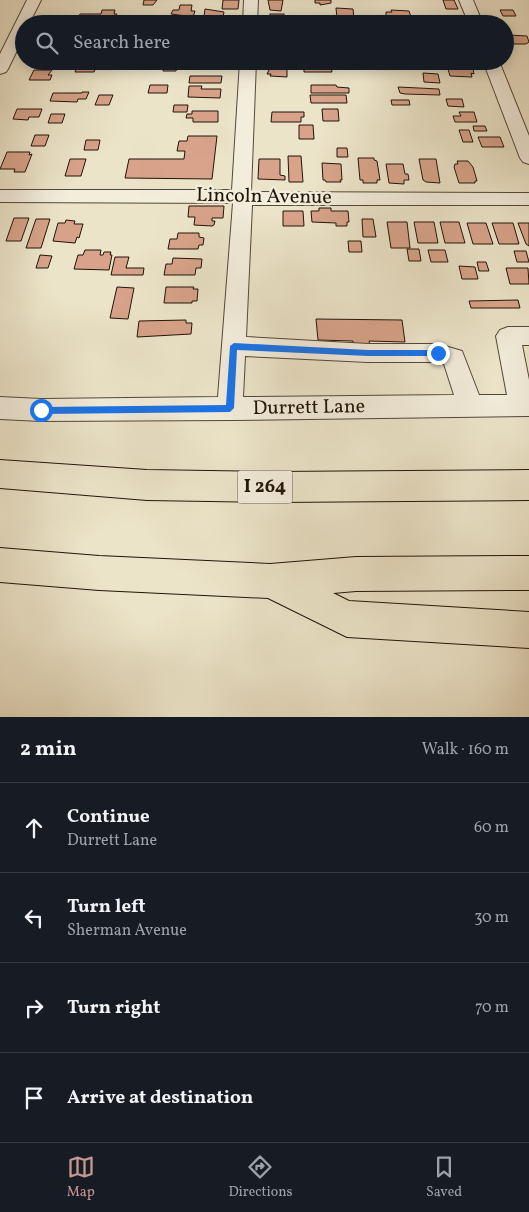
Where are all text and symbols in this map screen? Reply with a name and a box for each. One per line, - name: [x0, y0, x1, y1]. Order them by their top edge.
- search box: [15, 15, 514, 70]
- icon: search: [33, 29, 61, 57]
- text: Search here: [73, 30, 170, 56]
- street label: Lincoln Avenue: [196, 182, 332, 212]
- route end: [427, 342, 450, 365]
- street label: Durrett Lane: [252, 393, 366, 423]
- route start: [30, 399, 53, 422]
- road number: I 264: [238, 471, 292, 504]
- text: 2 min: [20, 735, 77, 764]
- text: Walk · 160 m: [422, 739, 509, 761]
- text: Continue: [67, 804, 150, 830]
- icon: ahead: [20, 814, 48, 842]
- text: 60 m: [474, 817, 509, 839]
- text: Durrett Lane: [67, 830, 157, 852]
- text: Turn left: [67, 894, 146, 920]
- icon: left: [20, 904, 48, 932]
- text: 30 m: [474, 907, 509, 929]
- text: Sherman Avenue: [67, 920, 187, 942]
- icon: right: [20, 994, 48, 1022]
- text: Turn right: [67, 995, 160, 1021]
- text: 70 m: [475, 997, 509, 1019]
- icon: arrive: [20, 1084, 48, 1112]
- text: Arrive at destination: [67, 1085, 253, 1111]
- tab: Map: [67, 1153, 95, 1202]
- tab: Directions: [228, 1153, 293, 1202]
- tab: Saved: [426, 1153, 462, 1202]

